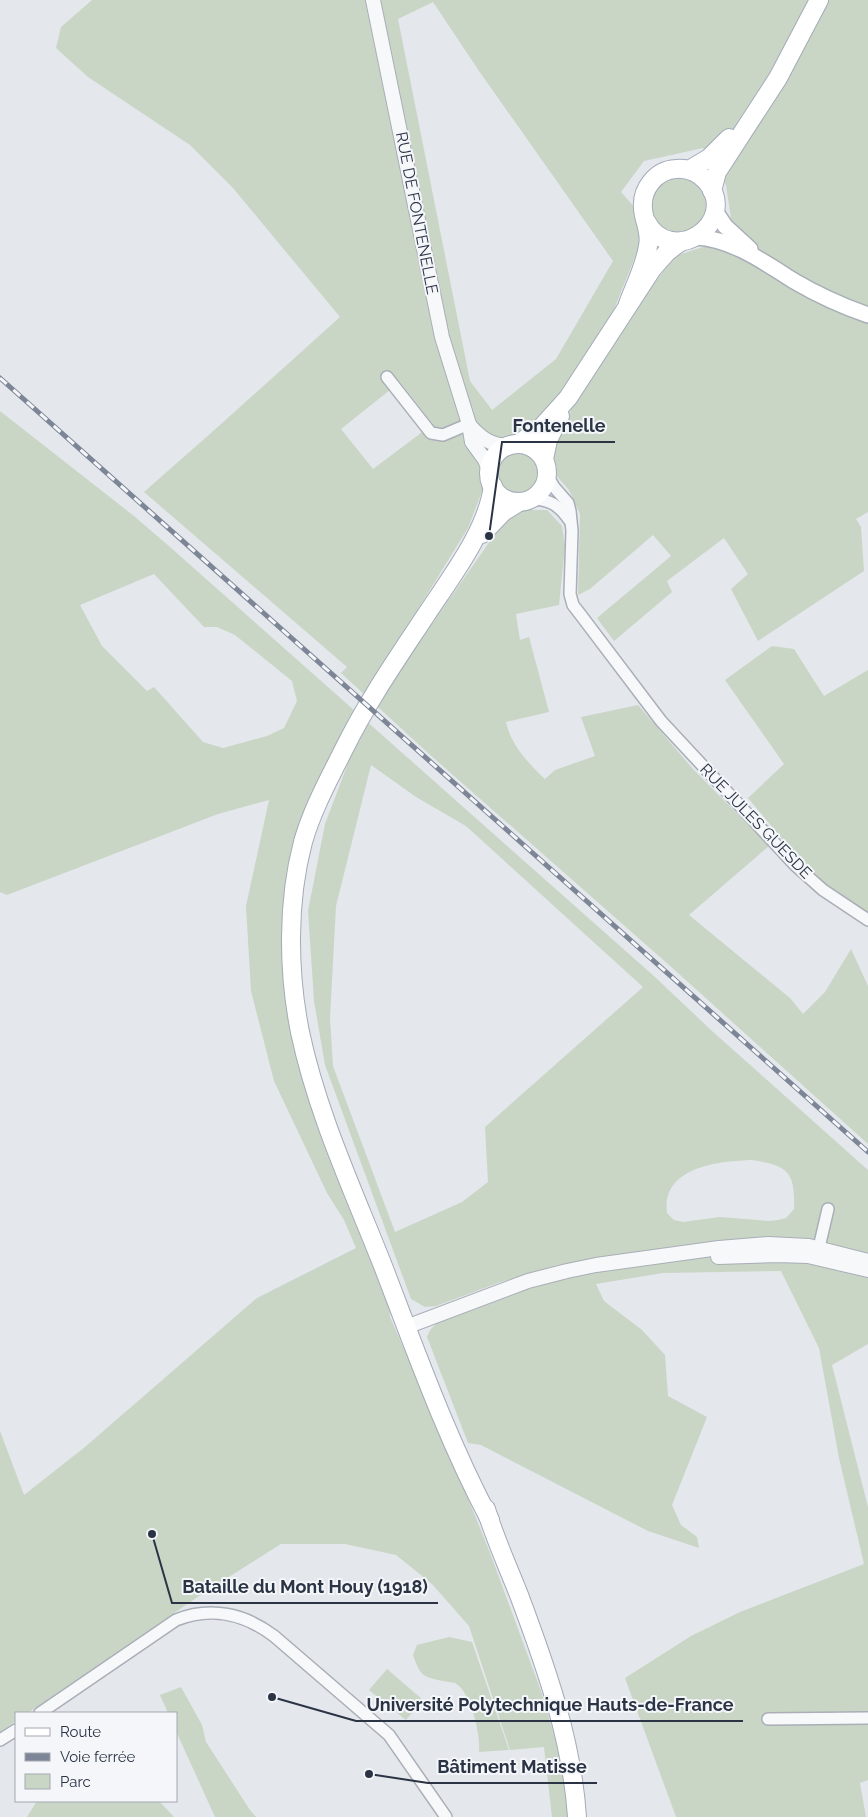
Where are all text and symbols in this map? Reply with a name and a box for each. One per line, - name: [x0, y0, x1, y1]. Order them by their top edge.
- street label: RUE DE FONTENELLE: [392, 130, 442, 296]
- callout: Fontenelle: [502, 409, 615, 442]
- text: Fontenelle: [513, 415, 606, 436]
- street label: RUE JULES GUESDE: [696, 760, 816, 883]
- callout: Bataille du Mont Houy (1918): [172, 1570, 438, 1603]
- text: Bataille du Mont Houy (1918): [182, 1576, 428, 1597]
- callout: Université Polytechnique Hauts-de-France: [356, 1688, 743, 1721]
- text: Université Polytechnique Hauts-de-France: [366, 1694, 734, 1715]
- legend: [15, 1712, 178, 1802]
- text: Route: [60, 1723, 101, 1741]
- text: Voie ferrée: [60, 1748, 136, 1766]
- callout: Bâtiment Matisse: [428, 1750, 597, 1783]
- text: Bâtiment Matisse: [437, 1756, 587, 1777]
- text: Parc: [60, 1773, 91, 1791]

